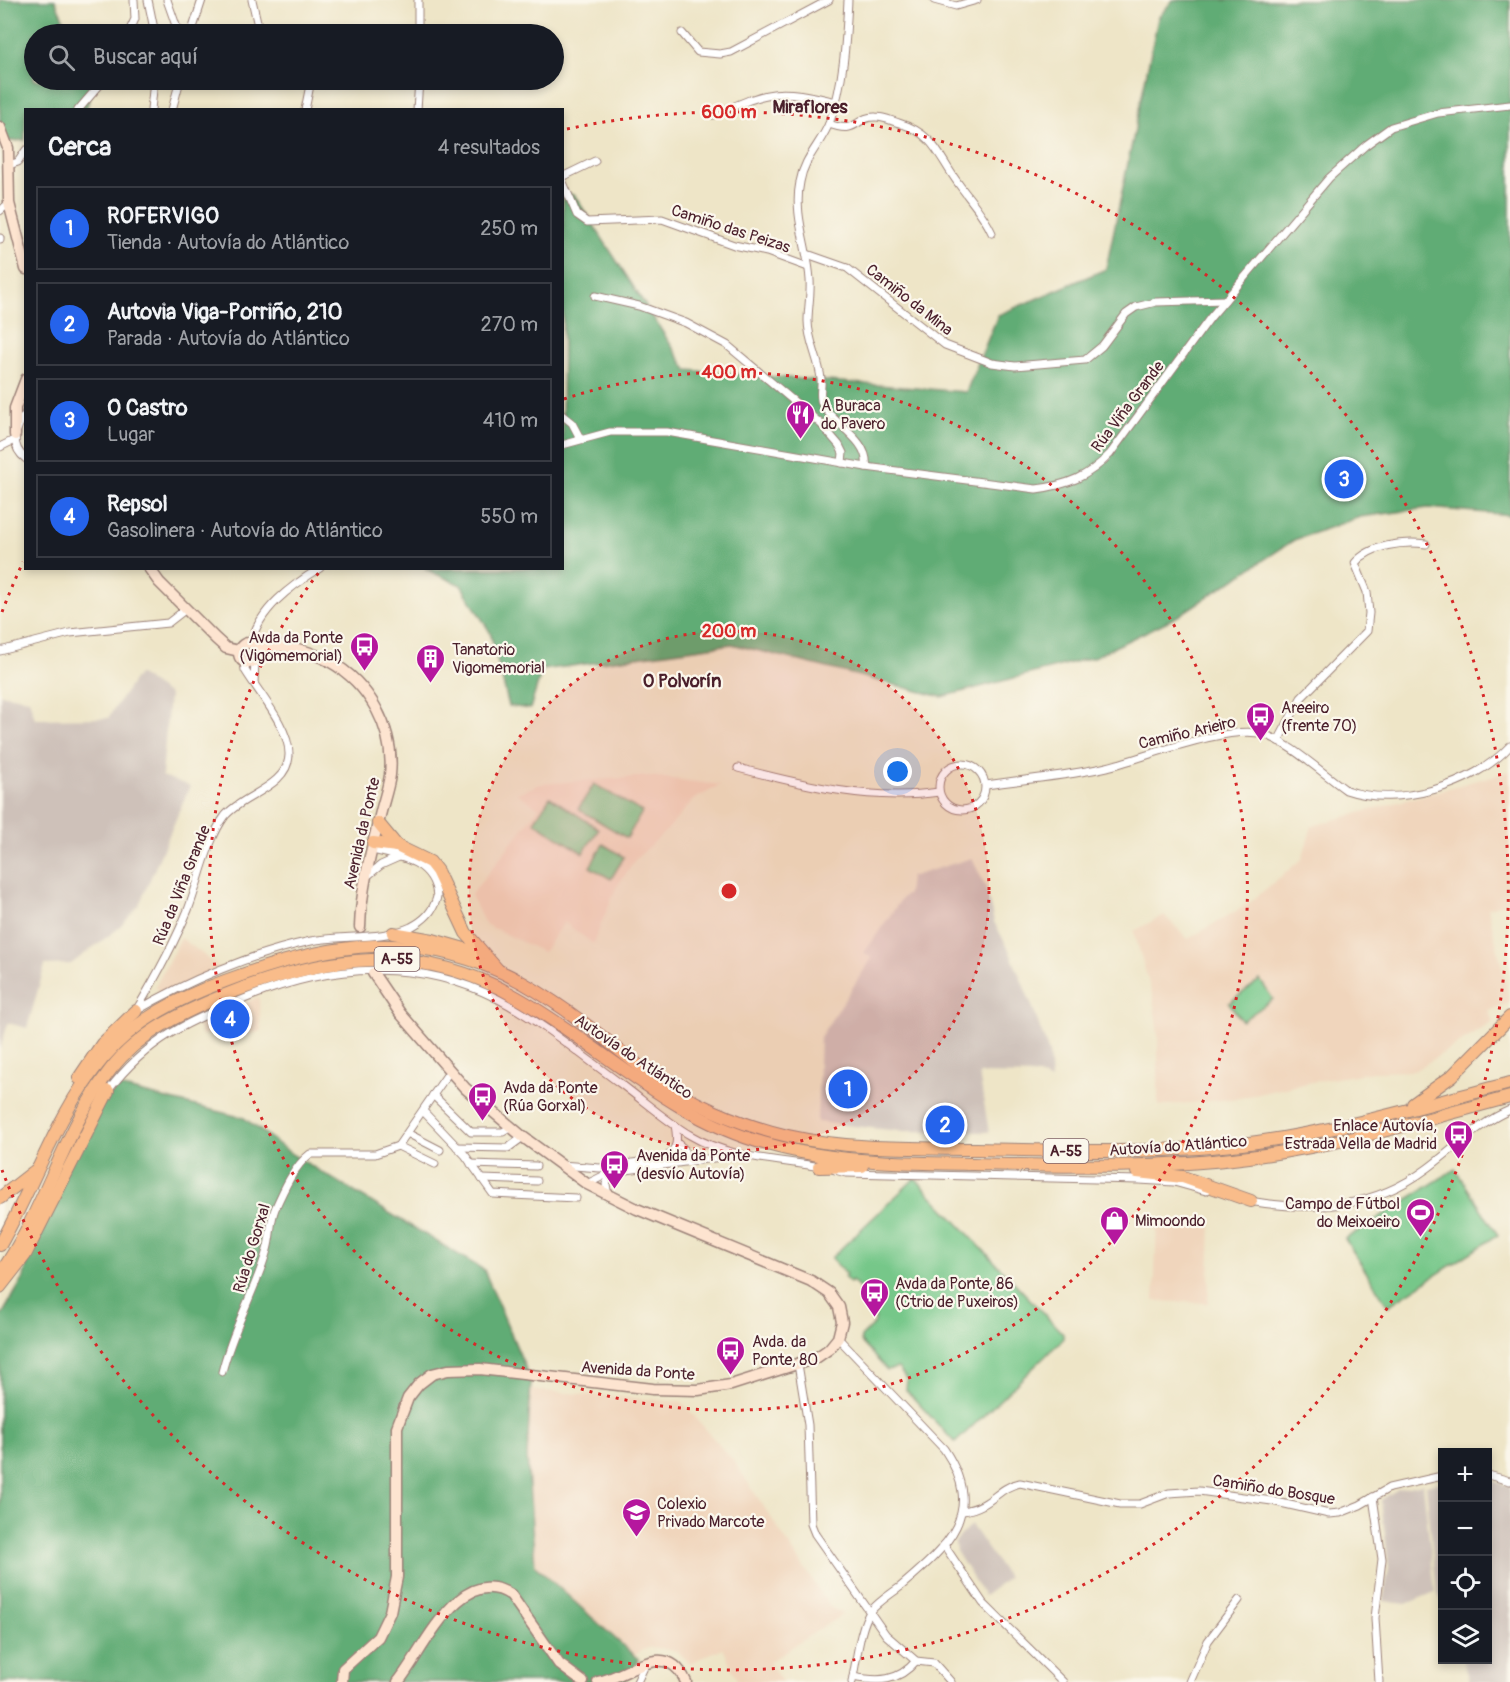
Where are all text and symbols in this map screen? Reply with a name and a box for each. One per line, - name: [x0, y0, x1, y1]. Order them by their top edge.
- search box: [24, 24, 564, 90]
- icon: search: [45, 41, 78, 74]
- text: Buscar aquí: [93, 43, 198, 71]
- district label: Miraflores: [772, 96, 849, 119]
- text: 600 m: [702, 101, 756, 124]
- text: Cerca: [48, 131, 111, 163]
- text: 4 resultados: [438, 135, 540, 160]
- street label: Camiño das Peizas: [669, 200, 793, 258]
- text: ROFERVIGO: [107, 202, 219, 230]
- text: 1: [66, 216, 73, 241]
- text: 250 m: [480, 216, 538, 241]
- text: Tienda · Autovía do Atlántico: [107, 230, 349, 255]
- street label: Camiño da Mina: [862, 260, 957, 340]
- text: Autovia Viga-Porriño, 210: [107, 298, 343, 326]
- text: 2: [64, 312, 75, 337]
- text: 270 m: [480, 312, 538, 337]
- text: Parada · Autovía do Atlántico: [107, 326, 350, 351]
- street label: Rúa Viña Grande: [1087, 357, 1169, 456]
- text: 400 m: [702, 361, 756, 384]
- text: O Castro: [107, 394, 187, 422]
- place label: A Buraca do Pavero: [821, 396, 886, 434]
- restaurant icon: A Buraca do Pavero: [784, 398, 816, 440]
- text: 3: [64, 408, 75, 433]
- text: 410 m: [483, 408, 538, 433]
- text: Lugar: [107, 422, 155, 447]
- pin: 3: [1324, 456, 1364, 502]
- text: Repsol: [107, 490, 168, 518]
- text: 4: [64, 504, 75, 529]
- text: 550 m: [481, 504, 538, 529]
- text: Gasolinera · Autovía do Atlántico: [107, 518, 383, 543]
- text: 200 m: [702, 620, 756, 643]
- place label: Avda da Ponte (Vigomemorial): [239, 628, 343, 666]
- bus stop icon: Avda da Ponte (Vigomemorial): [348, 630, 380, 672]
- place label: Tanatorio Vigomemorial: [452, 640, 545, 678]
- building icon: Tanatorio Vigomemorial: [415, 642, 447, 684]
- district label: O Polvorín: [643, 670, 721, 693]
- place label: Areeiro (frente 70): [1281, 698, 1357, 736]
- bus stop icon: Areeiro (frente 70): [1244, 700, 1276, 742]
- street label: Camiño Arieiro: [1137, 712, 1238, 754]
- your location: [883, 757, 912, 786]
- street label: Avenida da Ponte: [339, 775, 385, 891]
- street label: Rúa da Viña Grande: [149, 822, 215, 948]
- centre of rings: [719, 881, 739, 901]
- road number: A-55: [374, 947, 420, 971]
- pin: 4: [210, 996, 250, 1042]
- street label: Autovía do Atlántico: [571, 1010, 697, 1104]
- pin: 1: [828, 1066, 868, 1112]
- place label: Avda da Ponte (Rúa Gorxal): [503, 1078, 598, 1116]
- bus stop icon: Avda da Ponte (Rúa Gorxal): [466, 1080, 498, 1122]
- pin: 2: [926, 1102, 964, 1148]
- place label: Enlace Autovía, Estrada Vella de Madrid: [1285, 1116, 1437, 1154]
- bus stop icon: Enlace Autovía, Estrada Vella de Madrid: [1442, 1118, 1474, 1160]
- street label: Autovía do Atlántico: [1109, 1131, 1248, 1161]
- road number: A-55: [1044, 1139, 1088, 1163]
- place label: Avenida da Ponte (desvío Autovía): [636, 1146, 750, 1184]
- bus stop icon: Avenida da Ponte (desvío Autovía): [599, 1148, 631, 1190]
- place label: Campo de Fútbol do Meixoeiro: [1285, 1194, 1400, 1232]
- sports icon: Campo de Fútbol do Meixoeiro: [1405, 1196, 1437, 1238]
- street label: Rúa do Gorxal: [229, 1201, 275, 1295]
- shop icon: Mimoondo: [1098, 1204, 1130, 1246]
- place label: Mimoondo: [1135, 1211, 1206, 1231]
- place label: Avda da Ponte, 86 (Ctrio de Puxeiros): [895, 1274, 1019, 1312]
- bus stop icon: Avda da Ponte, 86 (Ctrio de Puxeiros): [858, 1276, 890, 1318]
- place label: Avda. da Ponte, 80: [752, 1332, 818, 1370]
- bus stop icon: Avda. da Ponte, 80: [715, 1334, 747, 1376]
- street label: Avenida da Ponte: [580, 1357, 696, 1385]
- map controls: [1438, 1448, 1492, 1664]
- button: +: [1438, 1448, 1492, 1502]
- street label: Camiño do Bosque: [1211, 1470, 1336, 1510]
- place label: Colexio Privado Marcote: [657, 1494, 765, 1532]
- school or university icon: Colexio Privado Marcote: [620, 1496, 652, 1538]
- button: −: [1438, 1502, 1492, 1556]
- button: locate: [1438, 1556, 1492, 1610]
- button: layers: [1438, 1610, 1492, 1664]

